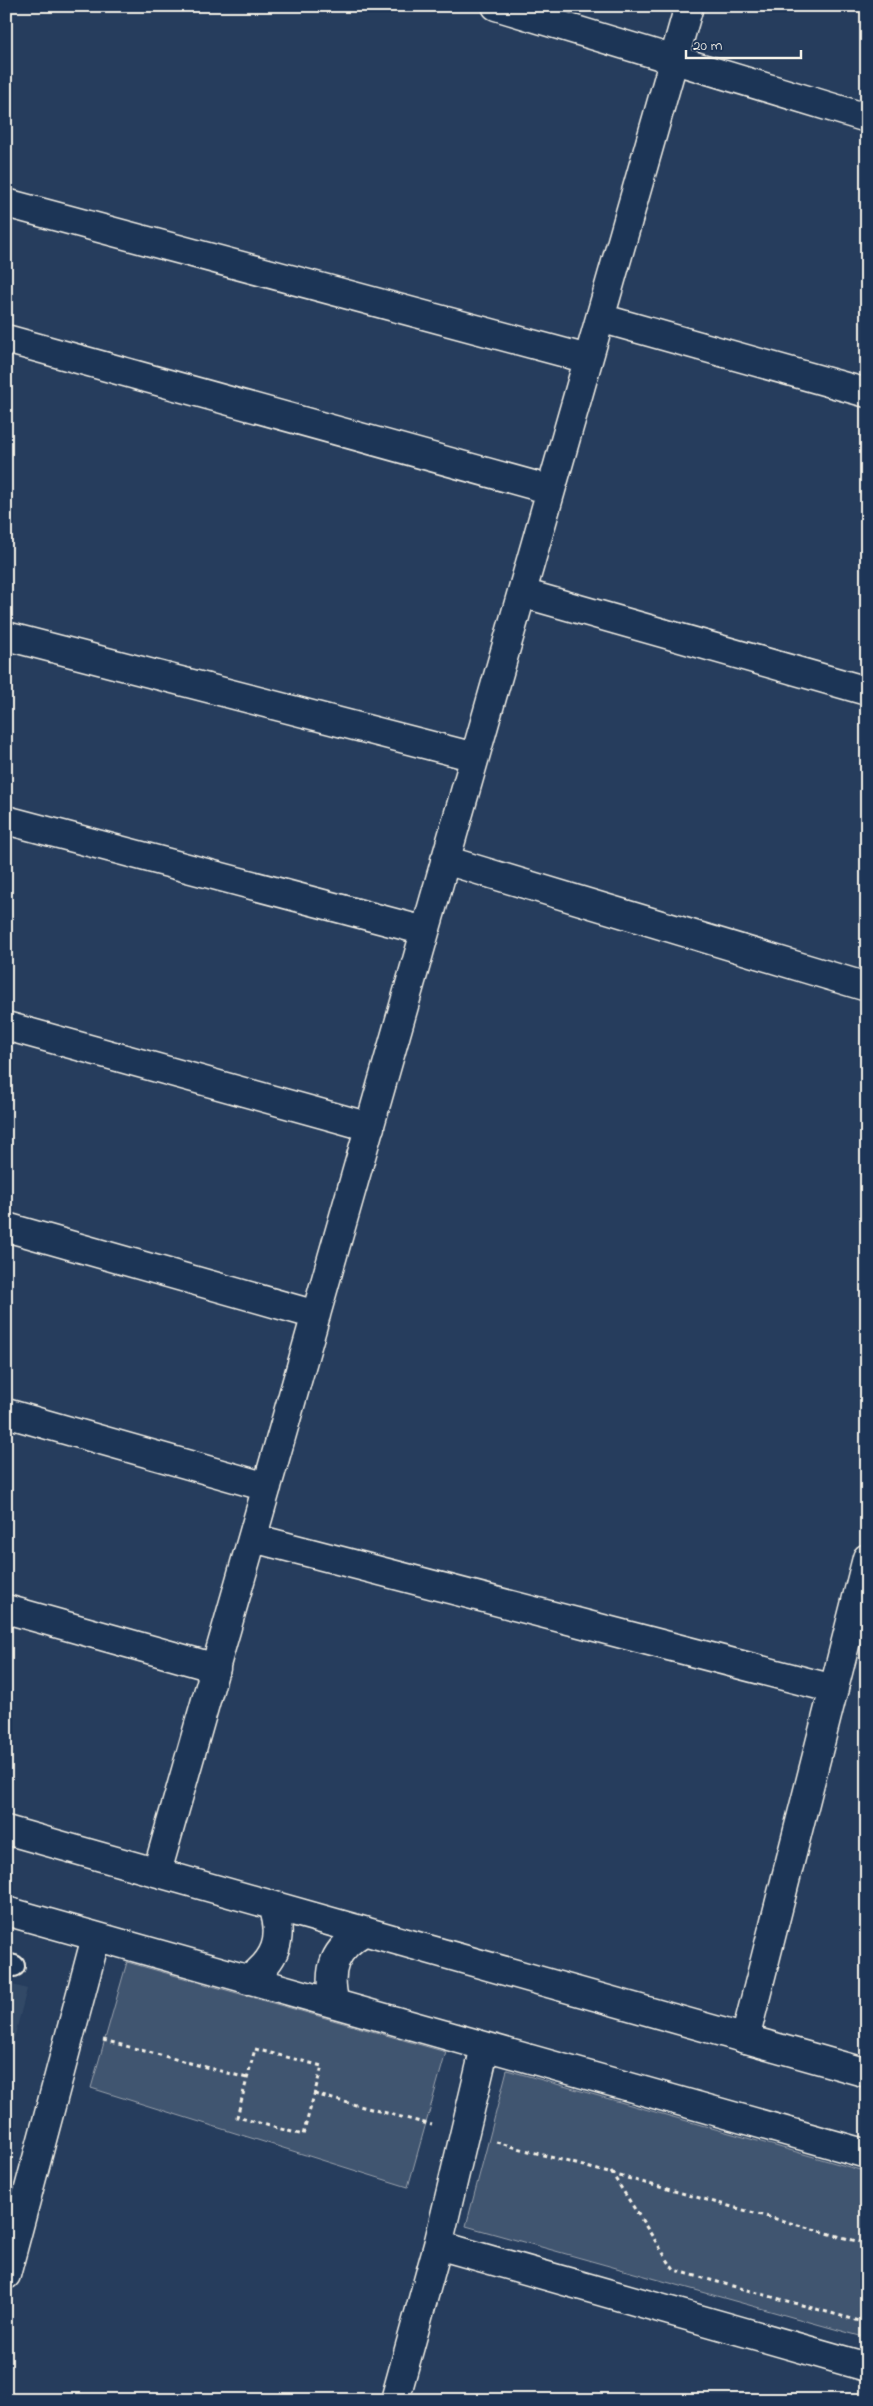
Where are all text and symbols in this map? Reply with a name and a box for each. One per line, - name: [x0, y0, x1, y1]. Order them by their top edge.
- scale bar: [686, 28, 800, 60]
- text: 20 m: [693, 35, 723, 57]

